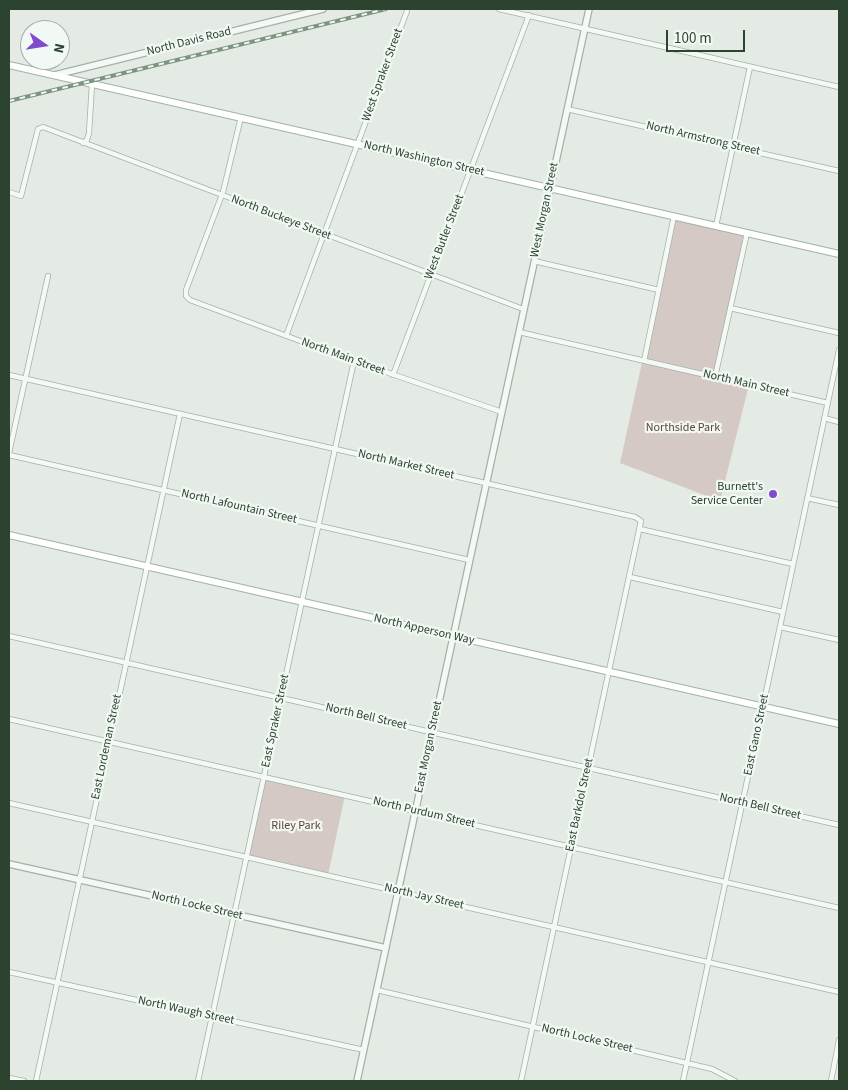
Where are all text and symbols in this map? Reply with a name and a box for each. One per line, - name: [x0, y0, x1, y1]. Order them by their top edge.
- north arrow: [20, 20, 70, 70]
- scale bar: [668, 20, 747, 52]
- street label: North Davis Road: [145, 25, 233, 59]
- street label: West Spraker Street: [359, 27, 407, 123]
- text: 100 m: [674, 28, 712, 49]
- text: N: [48, 41, 69, 55]
- street label: North Armstrong Street: [645, 119, 761, 159]
- street label: North Washington Street: [362, 138, 486, 180]
- street label: West Morgan Street: [528, 161, 562, 259]
- street label: North Buckeye Street: [229, 192, 333, 244]
- street label: West Butler Street: [422, 192, 468, 282]
- street label: North Main Street: [299, 335, 387, 379]
- street label: North Main Street: [701, 367, 791, 401]
- park label: Northside Park: [646, 421, 720, 435]
- street label: North Market Street: [356, 447, 456, 483]
- place label: Burnett's Service Center: [691, 480, 763, 508]
- street label: North Lafountain Street: [180, 487, 298, 527]
- marker: Burnett's Service Center: [767, 488, 779, 500]
- street label: North Apperson Way: [372, 611, 476, 649]
- street label: East Spraker Street: [259, 673, 293, 769]
- street label: East Lordeman Street: [89, 693, 125, 801]
- street label: East Gano Street: [741, 693, 773, 777]
- street label: East Morgan Street: [412, 700, 446, 794]
- street label: North Bell Street: [324, 701, 408, 733]
- street label: East Barkdol Street: [563, 757, 597, 853]
- street label: North Bell Street: [718, 791, 802, 823]
- street label: North Purdum Street: [372, 794, 476, 832]
- park label: Riley Park: [271, 819, 321, 833]
- street label: North Jay Street: [383, 881, 465, 913]
- street label: North Locke Street: [150, 888, 244, 924]
- street label: North Waugh Street: [136, 994, 236, 1028]
- street label: North Locke Street: [540, 1021, 634, 1057]

